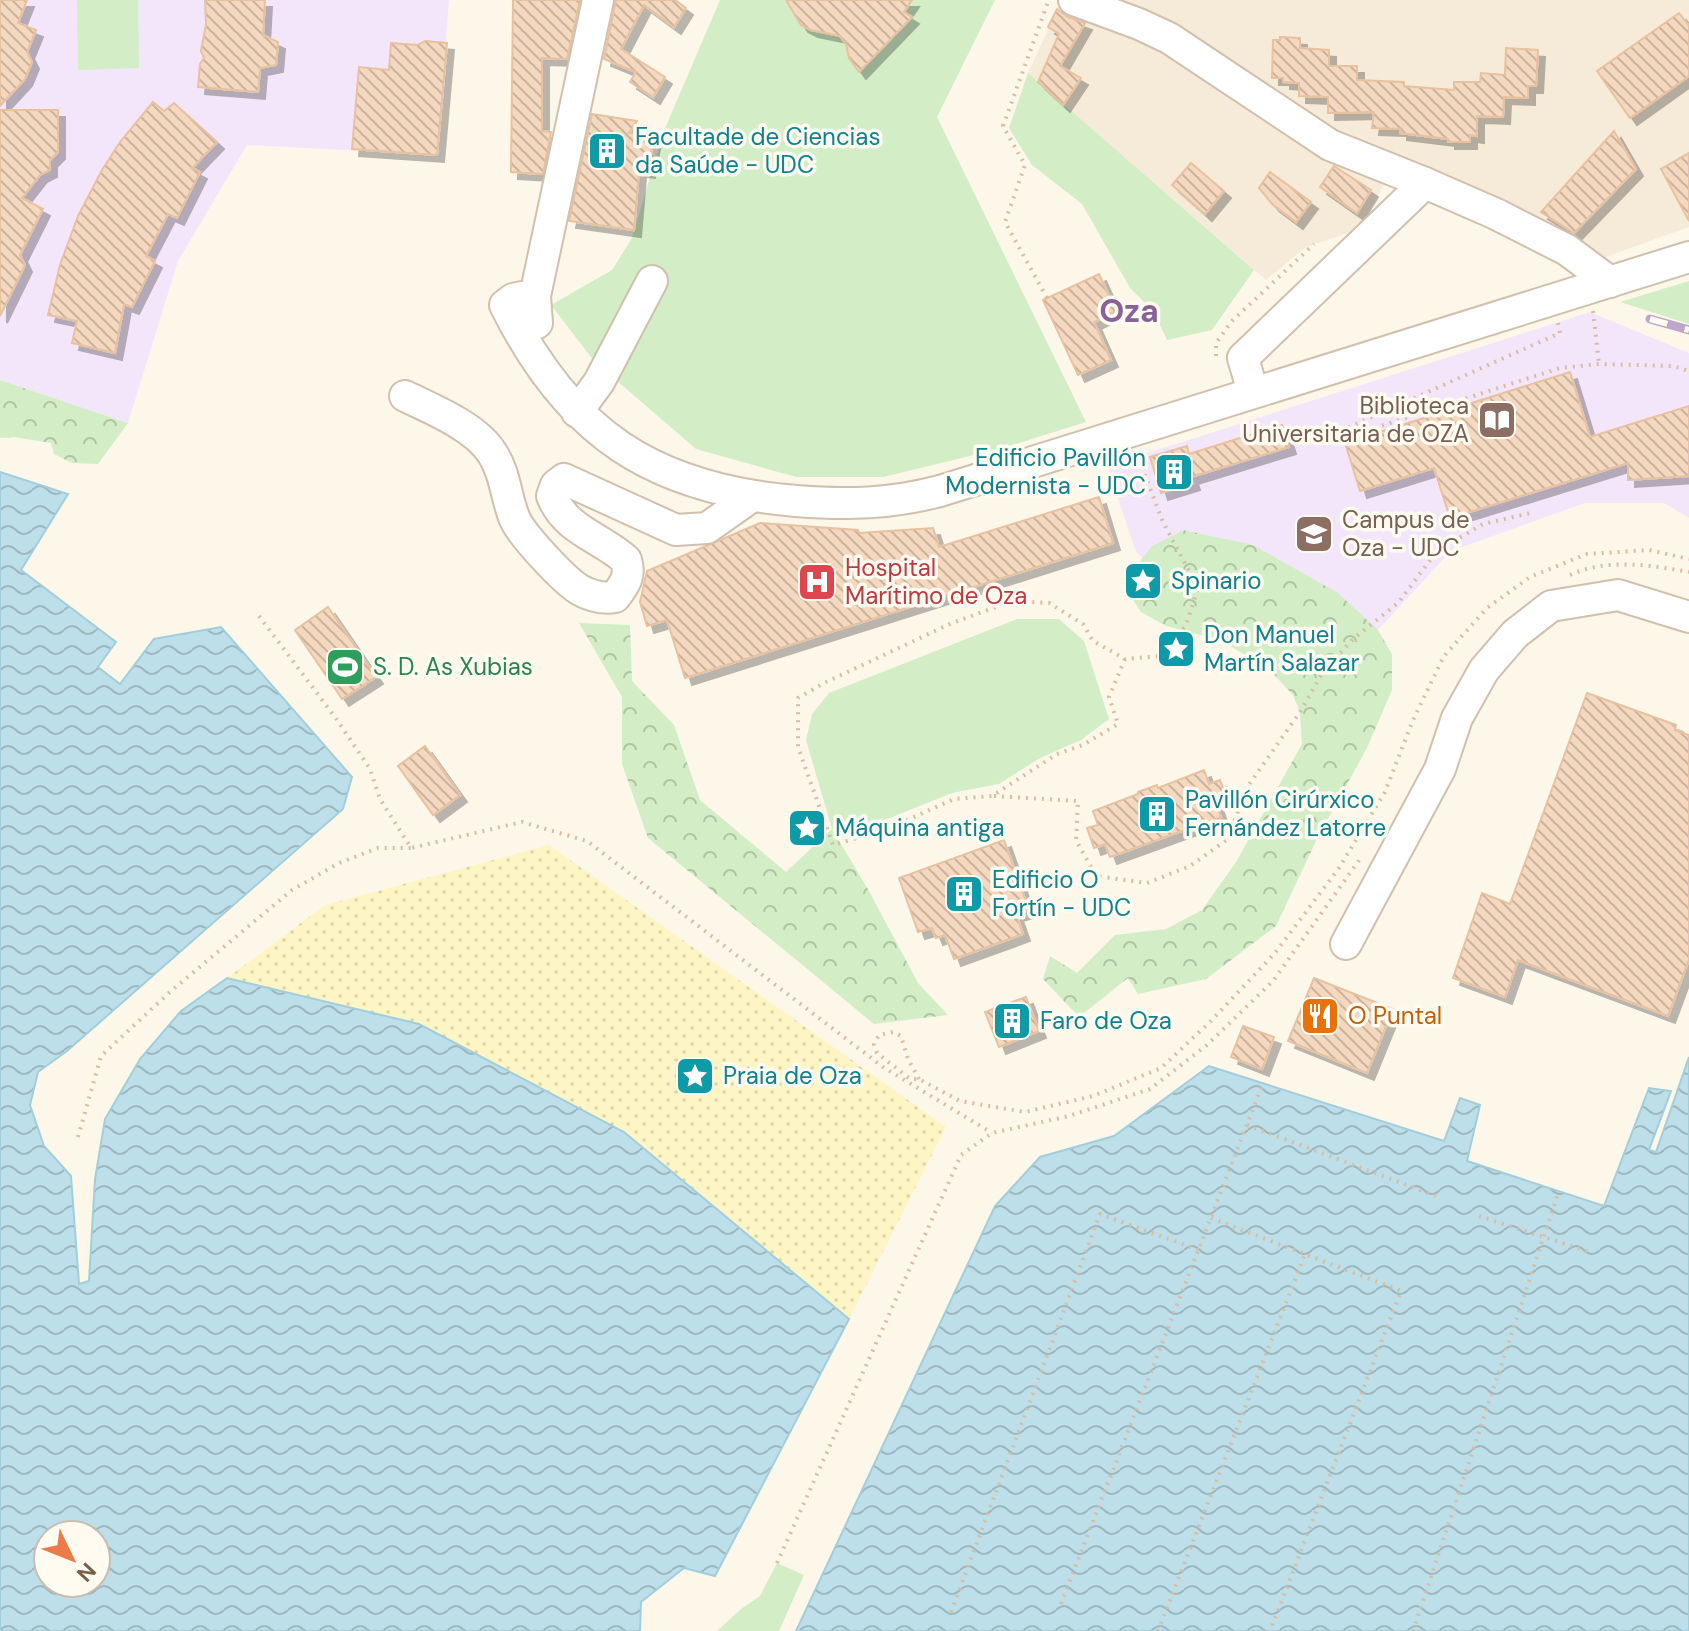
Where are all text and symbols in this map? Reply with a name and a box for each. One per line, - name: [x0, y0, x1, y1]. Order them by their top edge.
- place label: Facultade de Ciencias da Saúde - UDC: [635, 121, 880, 180]
- building icon: Facultade de Ciencias da Saúde - UDC: [586, 130, 628, 172]
- district label: Oza: [1099, 290, 1159, 332]
- place label: Biblioteca Universitaria de OZA: [1242, 390, 1469, 449]
- library icon: Biblioteca Universitaria de OZA: [1476, 399, 1518, 441]
- place label: Edificio Pavillón Modernista - UDC: [945, 442, 1146, 501]
- building icon: Edificio Pavillón Modernista - UDC: [1153, 451, 1195, 493]
- place label: Campus de Oza - UDC: [1342, 504, 1470, 563]
- school or university icon: Campus de Oza - UDC: [1293, 513, 1335, 555]
- place label: Hospital Marítimo de Oza: [845, 552, 1027, 611]
- place icon: Spinario: [1122, 560, 1164, 602]
- hospital icon: Hospital Marítimo de Oza: [796, 561, 838, 603]
- place label: Spinario: [1171, 565, 1261, 596]
- place label: Don Manuel Martín Salazar: [1204, 619, 1359, 678]
- place icon: Don Manuel Martín Salazar: [1155, 628, 1197, 670]
- sports icon: S. D. As Xubias: [324, 646, 366, 688]
- place label: S. D. As Xubias: [373, 651, 533, 682]
- place label: Pavillón Cirúrxico Fernández Latorre: [1185, 784, 1386, 843]
- building icon: Pavillón Cirúrxico Fernández Latorre: [1136, 793, 1178, 835]
- place icon: Máquina antiga: [786, 807, 828, 849]
- place label: Máquina antiga: [835, 812, 1004, 843]
- place label: Edificio O Fortín - UDC: [992, 864, 1131, 923]
- building icon: Edificio O Fortín - UDC: [943, 873, 985, 915]
- restaurant icon: O Puntal: [1299, 995, 1341, 1037]
- building icon: Faro de Oza: [991, 1000, 1033, 1042]
- place label: O Puntal: [1348, 1000, 1442, 1031]
- place label: Faro de Oza: [1040, 1005, 1172, 1036]
- place icon: Praia de Oza: [674, 1055, 716, 1097]
- place label: Praia de Oza: [723, 1060, 862, 1091]
- north arrow: [32, 1519, 112, 1599]
- text: N: [70, 1557, 102, 1588]

